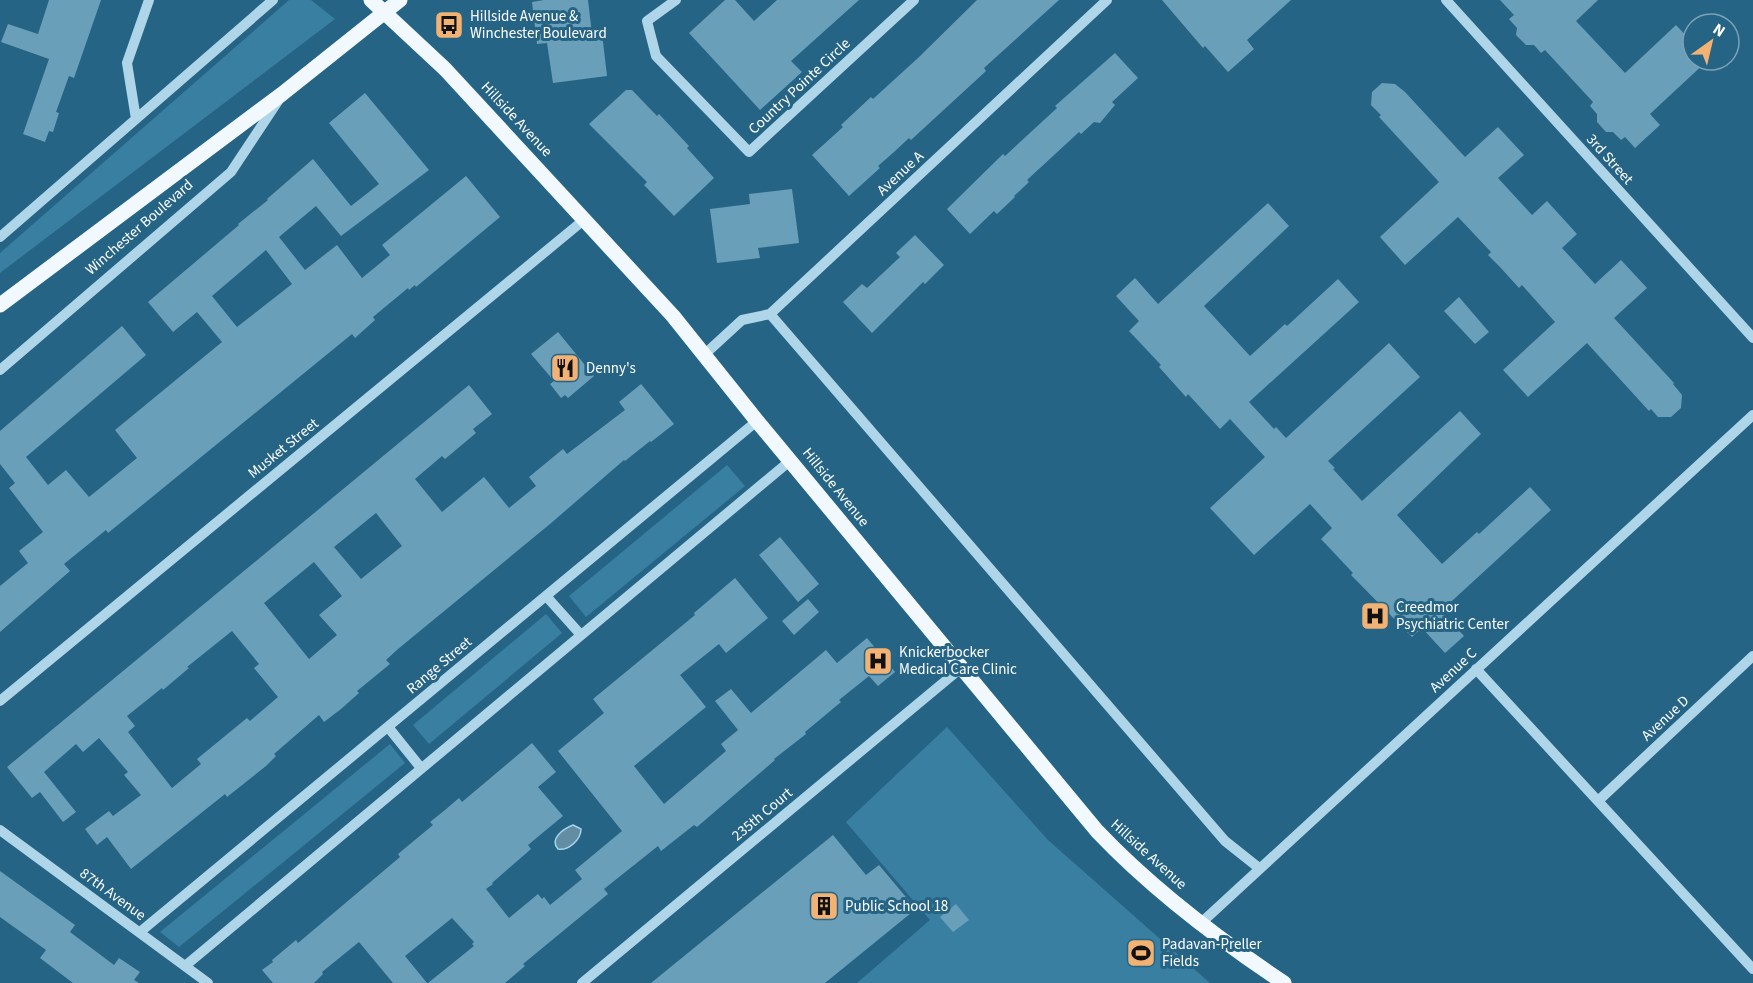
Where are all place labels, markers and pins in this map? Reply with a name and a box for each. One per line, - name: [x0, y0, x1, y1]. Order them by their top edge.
- place label: Hillside Avenue & Winchester Boulevard: [470, 6, 607, 44]
- bus stop icon: Hillside Avenue & Winchester Boulevard: [433, 9, 465, 41]
- restaurant icon: Denny's: [549, 352, 581, 384]
- place label: Denny's: [586, 358, 636, 379]
- place label: Creedmor Psychiatric Center: [1396, 597, 1510, 635]
- hospital icon: Creedmor Psychiatric Center: [1359, 600, 1391, 632]
- place label: Knickerbocker Medical Care Clinic: [899, 642, 1017, 680]
- hospital icon: Knickerbocker Medical Care Clinic: [862, 645, 894, 677]
- building icon: Public School 18: [808, 890, 840, 922]
- place label: Public School 18: [845, 896, 948, 917]
- place label: Padavan-Preller Fields: [1162, 934, 1263, 972]
- sports icon: Padavan-Preller Fields: [1125, 937, 1157, 969]

